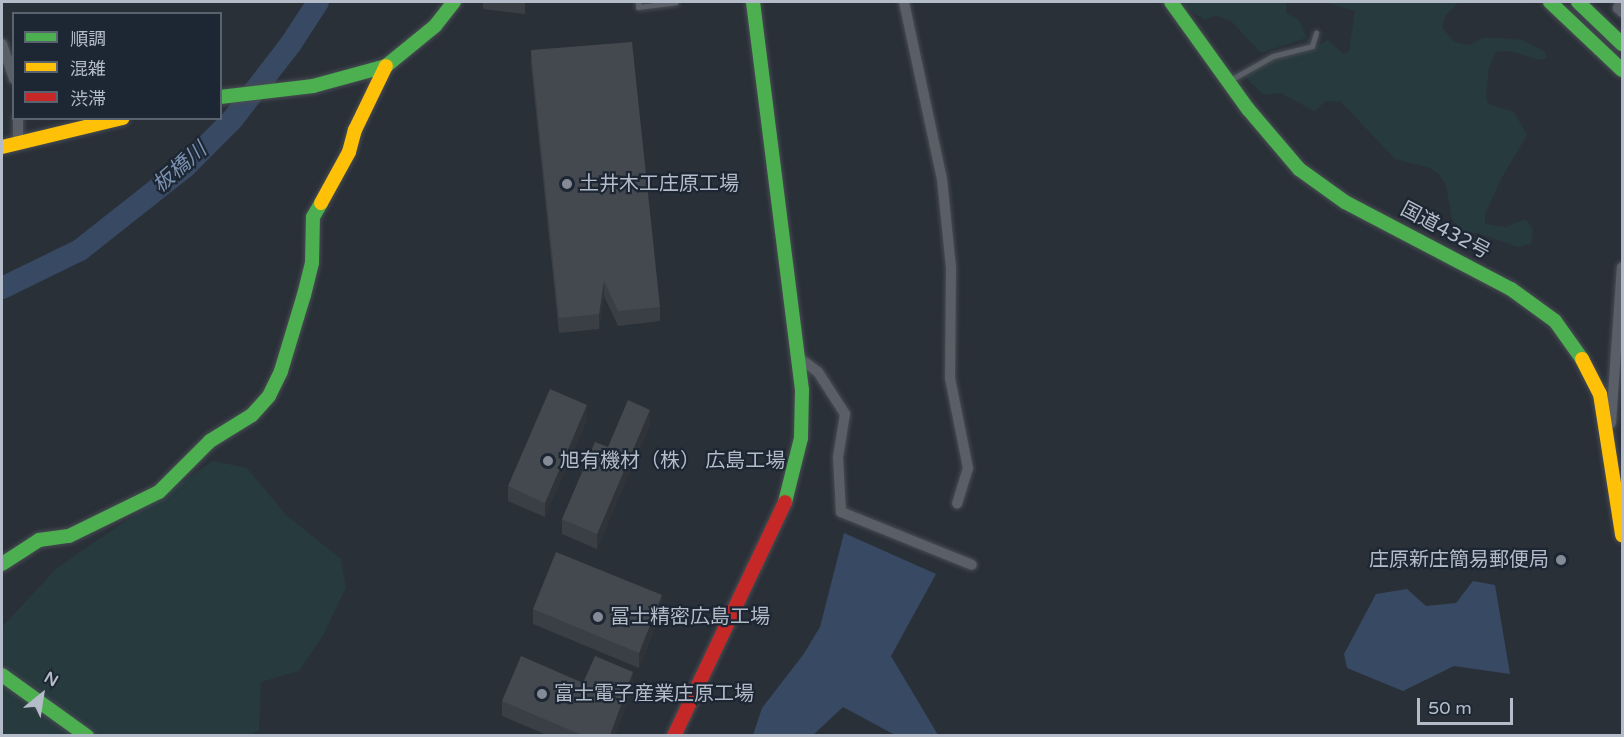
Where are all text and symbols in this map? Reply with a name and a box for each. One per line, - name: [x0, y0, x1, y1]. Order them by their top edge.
- legend: [12, 12, 222, 120]
- text: 順調: [70, 28, 106, 50]
- text: 混雑: [70, 58, 106, 80]
- text: 渋滞: [70, 88, 106, 110]
- water label: 板橋川: [148, 138, 212, 198]
- place label: 土井木工庄原工場: [579, 172, 739, 196]
- marker: 土井木工庄原工場: [560, 177, 574, 191]
- street label: 国道432号: [1396, 197, 1494, 265]
- place label: 旭有機材（株） 広島工場: [560, 449, 785, 473]
- marker: 旭有機材（株） 広島工場: [541, 454, 555, 468]
- place label: 庄原新庄簡易郵便局: [1369, 548, 1549, 572]
- marker: 庄原新庄簡易郵便局: [1554, 553, 1568, 567]
- place label: 冨士精密広島工場: [610, 605, 770, 629]
- marker: 冨士精密広島工場: [591, 610, 605, 624]
- north arrow: [12, 665, 72, 725]
- text: N: [40, 668, 62, 691]
- place label: 富士電子産業庄原工場: [554, 682, 754, 706]
- scale bar: [1420, 686, 1516, 724]
- marker: 富士電子産業庄原工場: [535, 687, 549, 701]
- text: 50 m: [1428, 697, 1472, 719]

